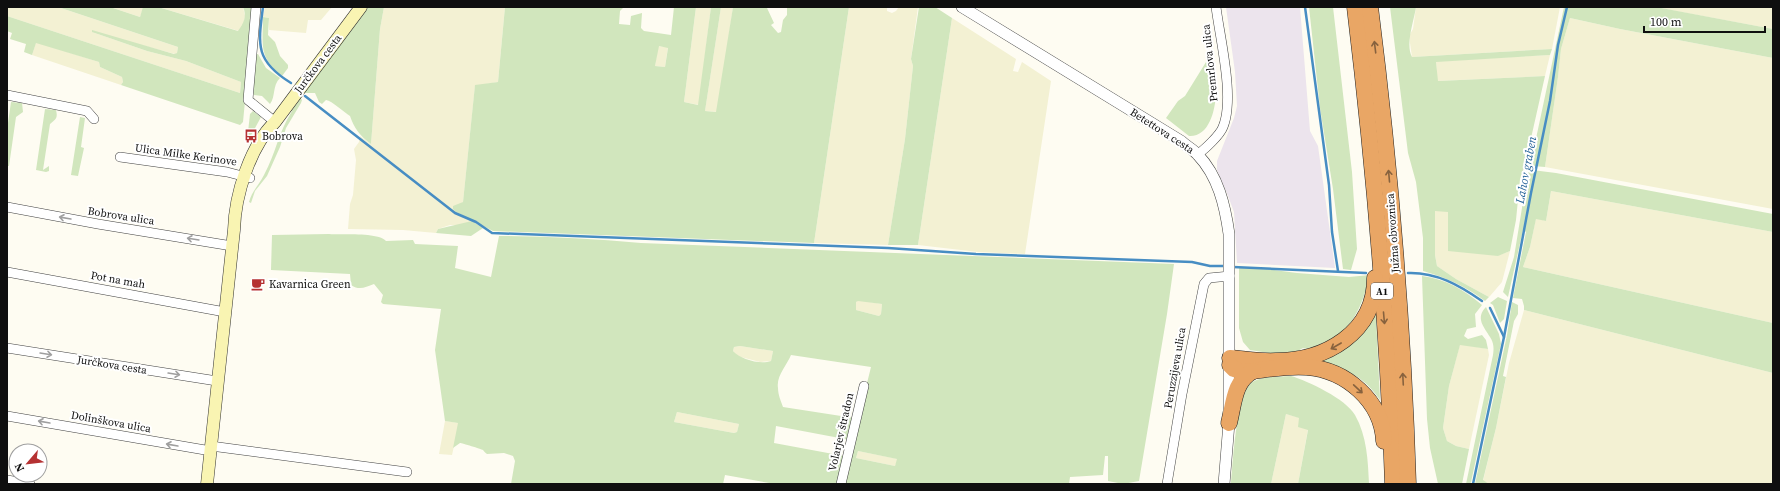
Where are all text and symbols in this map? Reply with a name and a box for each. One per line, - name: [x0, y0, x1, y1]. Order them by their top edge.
- scale bar: [1644, 8, 1765, 34]
- text: 100 m: [1650, 14, 1682, 30]
- street label: Premrlova ulica: [1198, 23, 1222, 102]
- street label: Jurčkova cesta: [290, 31, 345, 97]
- one-way arrow: [1371, 41, 1379, 54]
- street label: Betettova cesta: [1127, 105, 1197, 158]
- bus stop icon: Bobrova: [243, 128, 259, 144]
- place label: Bobrova: [262, 129, 303, 144]
- water label: Lahov graben: [1511, 135, 1540, 206]
- street label: Ulica Milke Kerinove: [134, 140, 238, 170]
- one-way arrow: [1386, 170, 1393, 183]
- street label: Južna obvoznica: [1383, 192, 1403, 274]
- street label: Bobrova ulica: [87, 203, 156, 229]
- one-way arrow: [59, 214, 72, 222]
- one-way arrow: [187, 235, 200, 243]
- street label: Pot na mah: [89, 268, 147, 292]
- cafe icon: Kavarnica Green: [250, 276, 266, 292]
- place label: Kavarnica Green: [269, 277, 351, 292]
- road number: A1: [1371, 283, 1393, 299]
- one-way arrow: [1381, 311, 1388, 324]
- street label: Peruzzijeva ulica: [1160, 326, 1190, 410]
- one-way arrow: [1330, 342, 1342, 350]
- one-way arrow: [39, 350, 52, 358]
- street label: Jurčkova cesta: [75, 352, 148, 378]
- one-way arrow: [167, 371, 180, 379]
- one-way arrow: [1400, 373, 1407, 386]
- one-way arrow: [1353, 384, 1363, 394]
- street label: Volarjev štradon: [825, 391, 857, 473]
- street label: Dolinškova ulica: [70, 408, 153, 436]
- one-way arrow: [38, 418, 51, 426]
- one-way arrow: [166, 440, 179, 448]
- north arrow: [8, 443, 48, 483]
- text: N: [11, 460, 28, 475]

